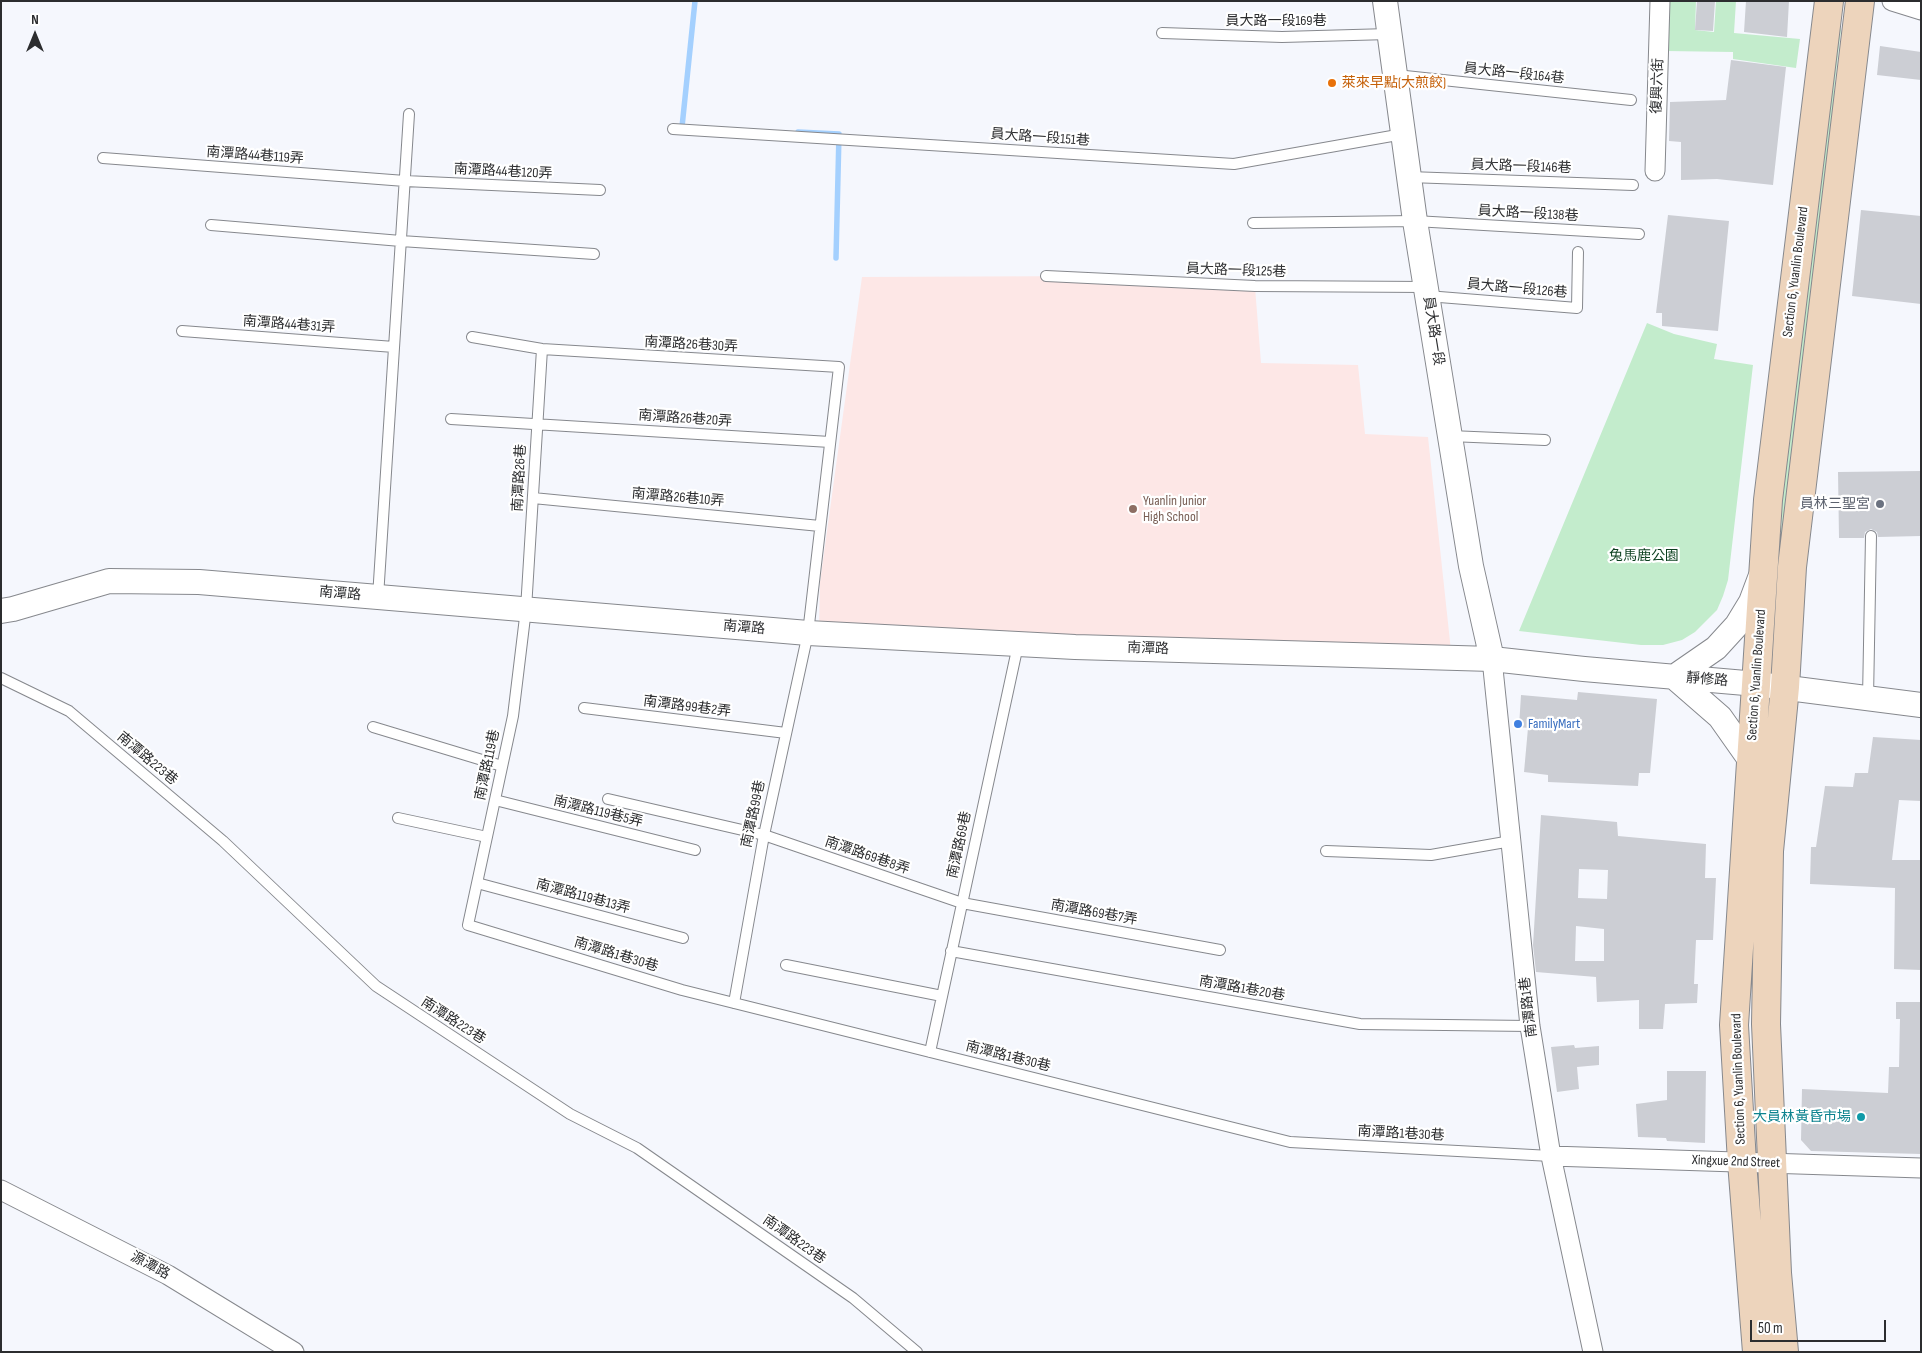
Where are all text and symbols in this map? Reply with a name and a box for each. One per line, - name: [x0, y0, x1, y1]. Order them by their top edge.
- north arrow: [10, 10, 60, 60]
- text: N: [31, 11, 39, 28]
- street label: 員大路一段169巷: [1225, 13, 1327, 29]
- street label: 復興六街: [1649, 58, 1667, 114]
- street label: 員大路一段164巷: [1463, 60, 1565, 88]
- place label: 萊來早點(大煎餃): [1342, 75, 1446, 91]
- marker: 萊來早點(大煎餃): [1326, 77, 1338, 89]
- street label: 員大路一段151巷: [990, 126, 1090, 150]
- street label: 南潭路44巷119弄: [206, 144, 304, 168]
- street label: 員大路一段146巷: [1470, 157, 1572, 177]
- street label: 南潭路44巷120弄: [453, 161, 553, 183]
- street label: 員大路一段138巷: [1477, 203, 1579, 225]
- street label: Section 6, Yuanlin Boulevard: [1780, 206, 1812, 338]
- street label: 員大路一段125巷: [1186, 261, 1286, 281]
- street label: 員大路一段126巷: [1466, 276, 1568, 302]
- street label: 員大路一段: [1419, 295, 1447, 367]
- street label: 南潭路44巷31弄: [242, 313, 336, 337]
- street label: 南潭路26巷30弄: [644, 334, 738, 356]
- street label: 南潭路26巷20弄: [638, 407, 732, 431]
- street label: 南潭路26巷: [510, 444, 530, 512]
- street label: 南潭路26巷10弄: [631, 486, 725, 510]
- place label: Yuanlin Junior High School: [1143, 493, 1206, 526]
- place label: 員林三聖宮: [1800, 496, 1870, 512]
- marker: 員林三聖宮: [1874, 498, 1886, 510]
- marker: Yuanlin Junior High School: [1127, 503, 1139, 515]
- park label: 兔馬鹿公園: [1609, 548, 1679, 564]
- street label: 南潭路: [318, 584, 362, 604]
- street label: Section 6, Yuanlin Boulevard: [1744, 609, 1770, 741]
- street label: 南潭路: [722, 618, 766, 638]
- street label: 南潭路: [1127, 640, 1169, 658]
- street label: 靜修路: [1685, 670, 1729, 690]
- street label: 南潭路99巷2弄: [642, 693, 732, 721]
- place label: FamilyMart: [1528, 716, 1580, 732]
- marker: FamilyMart: [1512, 718, 1524, 730]
- street label: 南潭路119巷: [472, 728, 504, 802]
- street label: 南潭路223巷: [113, 729, 181, 789]
- street label: 南潭路99巷: [739, 779, 769, 849]
- street label: 南潭路119巷5弄: [552, 793, 644, 831]
- street label: 南潭路69巷: [945, 810, 975, 880]
- street label: 南潭路69巷8弄: [822, 834, 912, 878]
- street label: 南潭路119巷13弄: [534, 876, 632, 918]
- street label: 南潭路69巷7弄: [1049, 897, 1139, 929]
- street label: 南潭路1巷30巷: [572, 934, 660, 976]
- street label: 南潭路1巷20巷: [1198, 973, 1286, 1005]
- street label: 南潭路1巷: [1517, 976, 1541, 1038]
- street label: 南潭路223巷: [418, 994, 488, 1048]
- street label: Section 6, Yuanlin Boulevard: [1728, 1013, 1750, 1145]
- street label: 南潭路1巷30巷: [964, 1038, 1052, 1076]
- place label: 大員林黃昏市場: [1753, 1109, 1851, 1125]
- marker: 大員林黃昏市場: [1855, 1111, 1867, 1123]
- street label: 南潭路1巷30巷: [1357, 1123, 1445, 1145]
- street label: Xingxue 2nd Street: [1692, 1152, 1780, 1172]
- street label: 南潭路223巷: [759, 1212, 829, 1268]
- street label: 源潭路: [128, 1249, 172, 1283]
- scale bar: [1752, 1310, 1888, 1342]
- text: 50 m: [1758, 1319, 1783, 1338]

